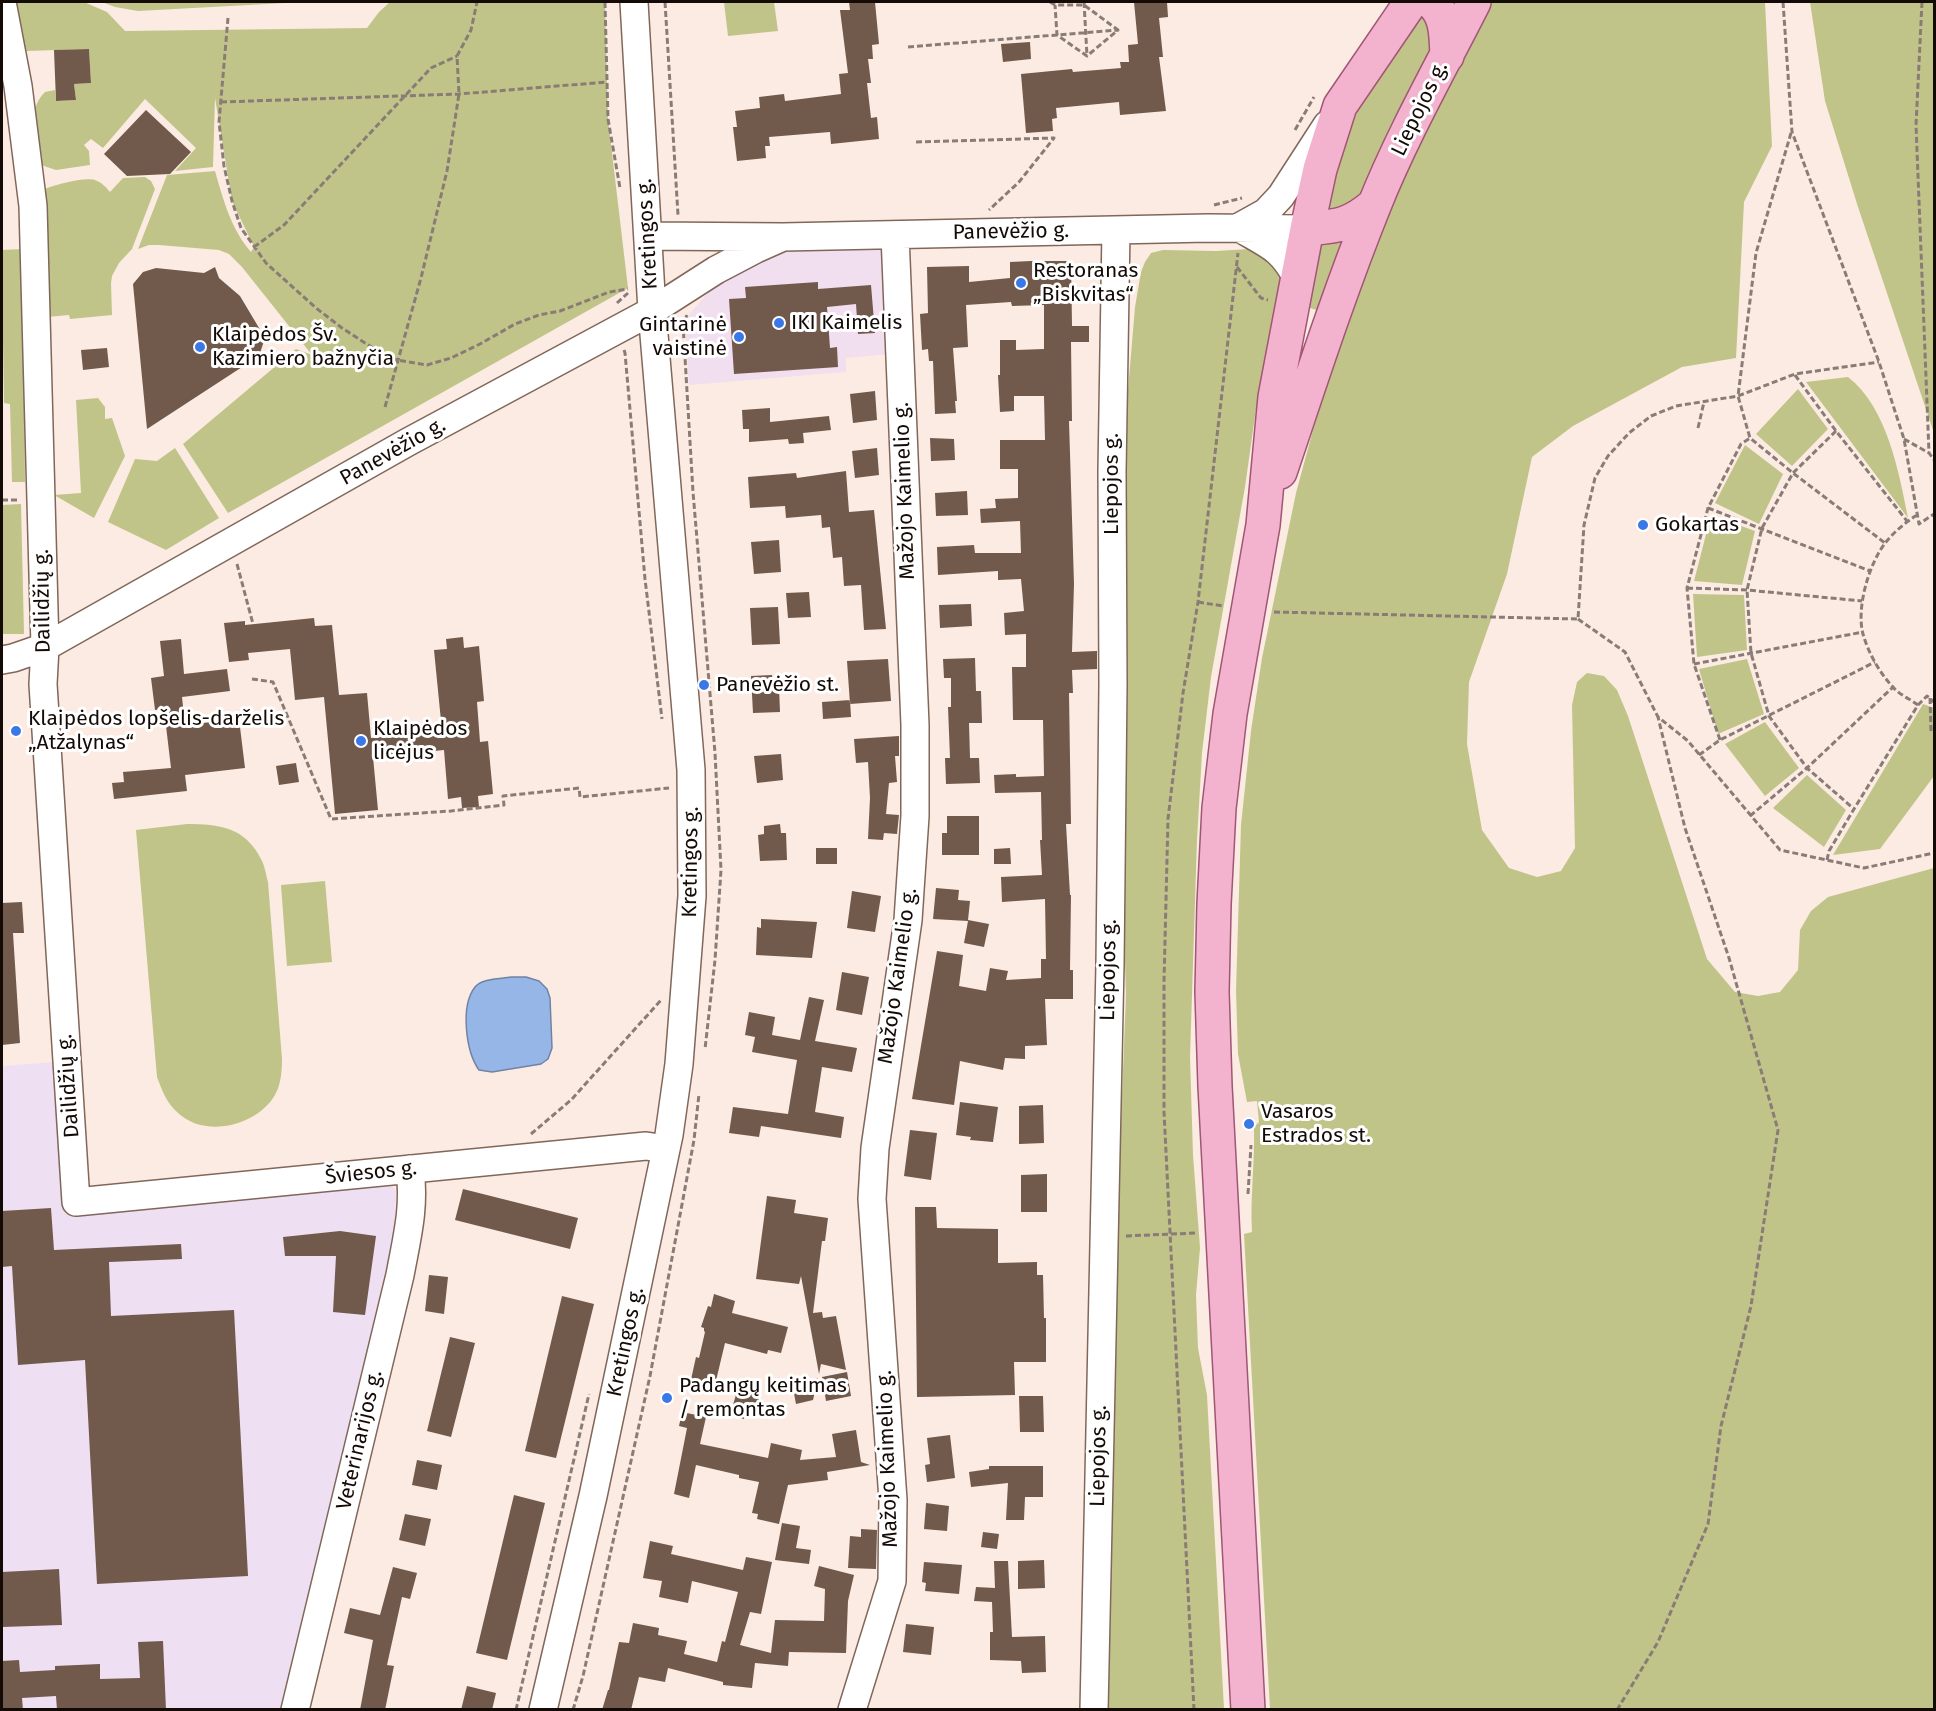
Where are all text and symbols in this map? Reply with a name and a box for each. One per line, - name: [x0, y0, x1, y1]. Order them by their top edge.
- street label: Liepojos g.: [1386, 58, 1454, 160]
- street label: Kretingos g.: [633, 178, 663, 290]
- street label: Panevėžio g.: [953, 218, 1069, 246]
- place label: Restoranas „Biskvitas“: [1033, 258, 1138, 308]
- marker: Restoranas „Biskvitas“: [1014, 276, 1028, 290]
- place label: IKI Kaimelis: [791, 310, 902, 336]
- place label: Gintarinė vaistinė: [639, 312, 727, 362]
- marker: IKI Kaimelis: [772, 316, 786, 330]
- place label: Klaipėdos Šv. Kazimiero bažnyčia: [212, 322, 394, 372]
- marker: Gintarinė vaistinė: [732, 330, 746, 344]
- marker: Klaipėdos Šv. Kazimiero bažnyčia: [193, 340, 207, 354]
- street label: Mažojo Kaimelio g.: [889, 402, 921, 580]
- street label: Panevėžio g.: [336, 413, 450, 491]
- street label: Liepojos g.: [1099, 433, 1125, 535]
- place label: Gokartas: [1655, 512, 1739, 538]
- marker: Gokartas: [1636, 518, 1650, 532]
- street label: Dailidžių g.: [29, 549, 57, 653]
- place label: Panevėžio st.: [716, 672, 839, 698]
- marker: Panevėžio st.: [697, 678, 711, 692]
- place label: Klaipėdos lopšelis-darželis „Atžalynas“: [28, 706, 284, 756]
- place label: Klaipėdos licėjus: [373, 716, 467, 766]
- marker: Klaipėdos lopšelis-darželis „Atžalynas“: [9, 724, 23, 738]
- marker: Klaipėdos licėjus: [354, 734, 368, 748]
- street label: Kretingos g.: [677, 806, 705, 918]
- street label: Mažojo Kaimelio g.: [873, 886, 923, 1066]
- street label: Liepojos g.: [1096, 919, 1122, 1021]
- street label: Dailidžių g.: [53, 1033, 85, 1139]
- place label: Vasaros Estrados st.: [1261, 1099, 1371, 1149]
- marker: Vasaros Estrados st.: [1242, 1117, 1256, 1131]
- street label: Šviesos g.: [324, 1156, 418, 1190]
- street label: Kretingos g.: [602, 1285, 650, 1399]
- street label: Veterinarijos g.: [332, 1368, 388, 1512]
- street label: Mažojo Kaimelio g.: [872, 1370, 904, 1548]
- place label: Padangų keitimas / remontas: [679, 1373, 847, 1423]
- marker: Padangų keitimas / remontas: [660, 1391, 674, 1405]
- street label: Liepojos g.: [1086, 1405, 1112, 1507]

